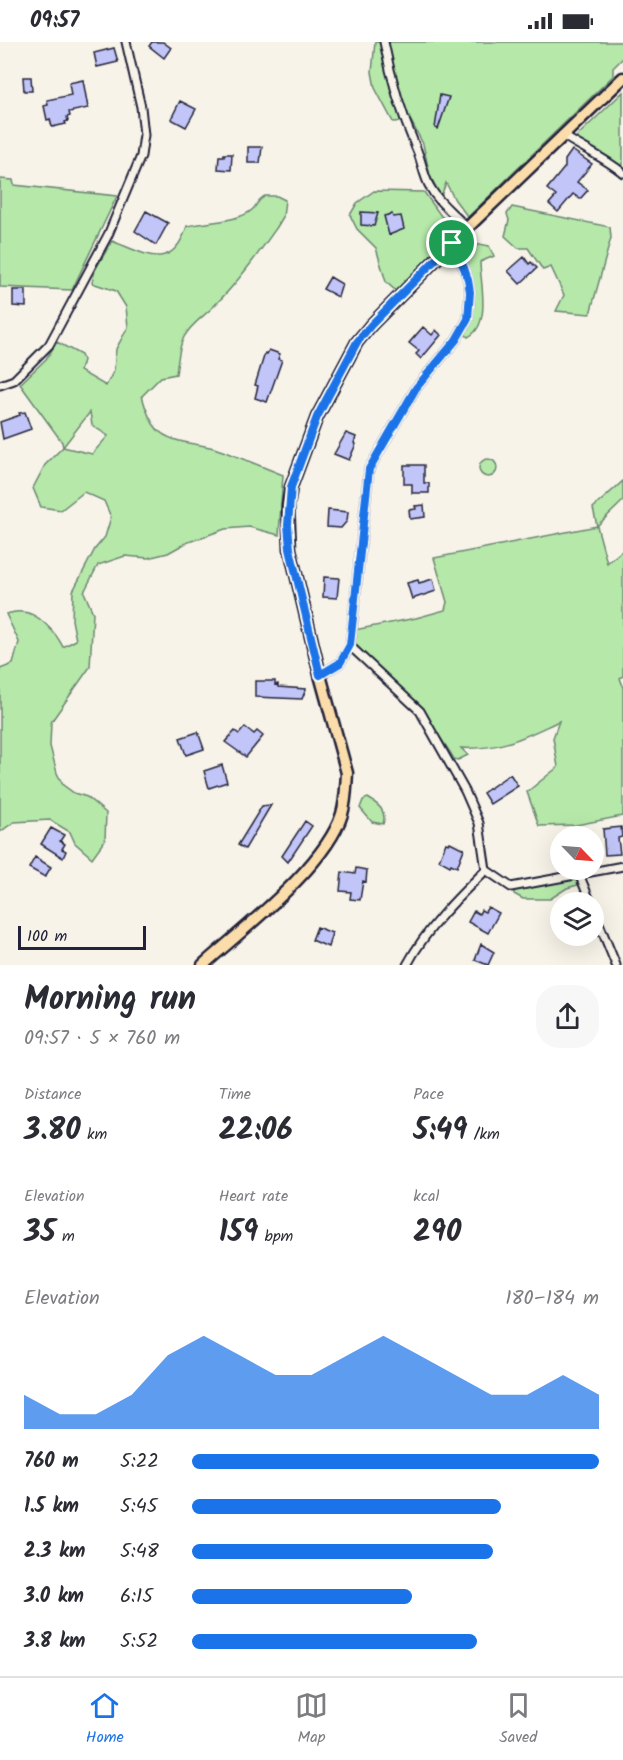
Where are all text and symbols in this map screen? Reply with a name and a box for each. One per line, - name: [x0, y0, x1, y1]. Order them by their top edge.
- text: 09:57: [30, 4, 79, 39]
- pin: [426, 217, 477, 268]
- icon: arrive: [435, 226, 468, 259]
- north arrow: [550, 826, 604, 880]
- map controls: [550, 826, 604, 946]
- button: layers: [550, 892, 604, 946]
- scale bar: [18, 923, 146, 950]
- text: 100 m: [27, 924, 67, 949]
- text: Morning run: [24, 974, 196, 1027]
- button: share: [536, 985, 599, 1048]
- text: 09:57 · 5 × 760 m: [24, 1023, 180, 1055]
- text: Distance: [24, 1082, 82, 1107]
- text: Time: [219, 1082, 251, 1107]
- text: Pace: [413, 1082, 444, 1107]
- text: 3.80: [24, 1107, 81, 1155]
- text: 22:06: [219, 1107, 293, 1155]
- text: 5:49: [413, 1107, 467, 1155]
- text: km: [81, 1122, 107, 1147]
- text: /km: [467, 1122, 500, 1147]
- text: Elevation: [24, 1184, 85, 1209]
- text: Heart rate: [219, 1184, 288, 1209]
- text: kcal: [413, 1184, 439, 1209]
- text: 35: [24, 1209, 56, 1257]
- text: 159: [219, 1209, 258, 1257]
- text: 290: [413, 1209, 461, 1257]
- text: m: [56, 1224, 75, 1249]
- text: bpm: [258, 1224, 293, 1249]
- text: Elevation: [24, 1283, 100, 1315]
- text: 180–184 m: [505, 1283, 599, 1315]
- text: 760 m: [24, 1446, 79, 1478]
- text: 5:22: [120, 1446, 159, 1478]
- text: 1.5 km: [24, 1491, 79, 1523]
- text: 5:45: [120, 1491, 157, 1523]
- text: 2.3 km: [24, 1536, 85, 1568]
- text: 5:48: [120, 1536, 159, 1568]
- text: 3.0 km: [24, 1581, 84, 1613]
- text: 6:15: [120, 1581, 153, 1613]
- text: 3.8 km: [24, 1626, 85, 1658]
- text: 5:52: [120, 1626, 158, 1658]
- tab: Home: [86, 1689, 124, 1750]
- tab: Map: [295, 1689, 328, 1750]
- tab: Saved: [499, 1689, 537, 1750]

